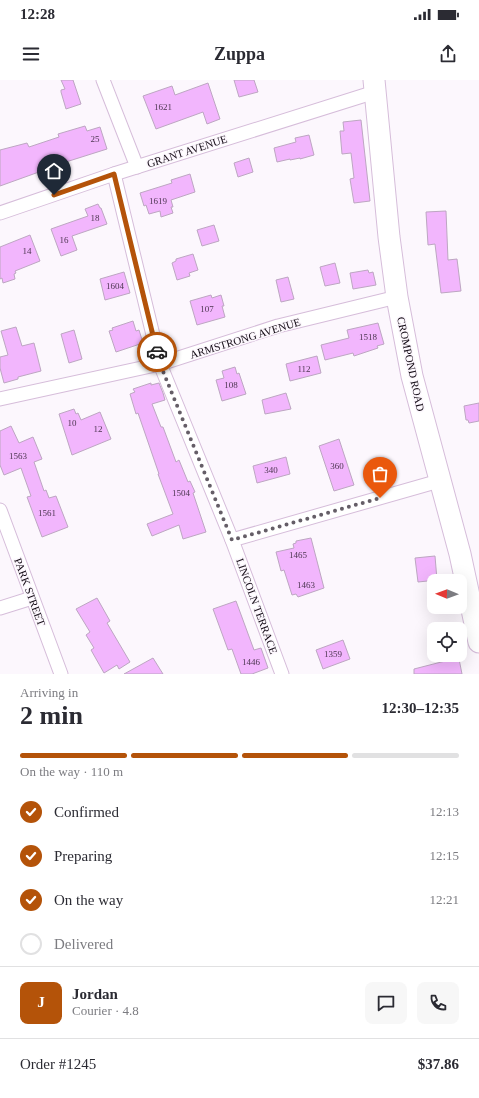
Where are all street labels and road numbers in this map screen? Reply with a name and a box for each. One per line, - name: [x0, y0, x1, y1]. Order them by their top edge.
- street label: GRANT AVENUE: [145, 132, 229, 170]
- street label: ARMSTRONG AVENUE: [188, 315, 302, 361]
- street label: CROMPOND ROAD: [395, 316, 427, 412]
- street label: PARK STREET: [12, 556, 48, 628]
- street label: LINCOLN TERRACE: [234, 557, 280, 656]

